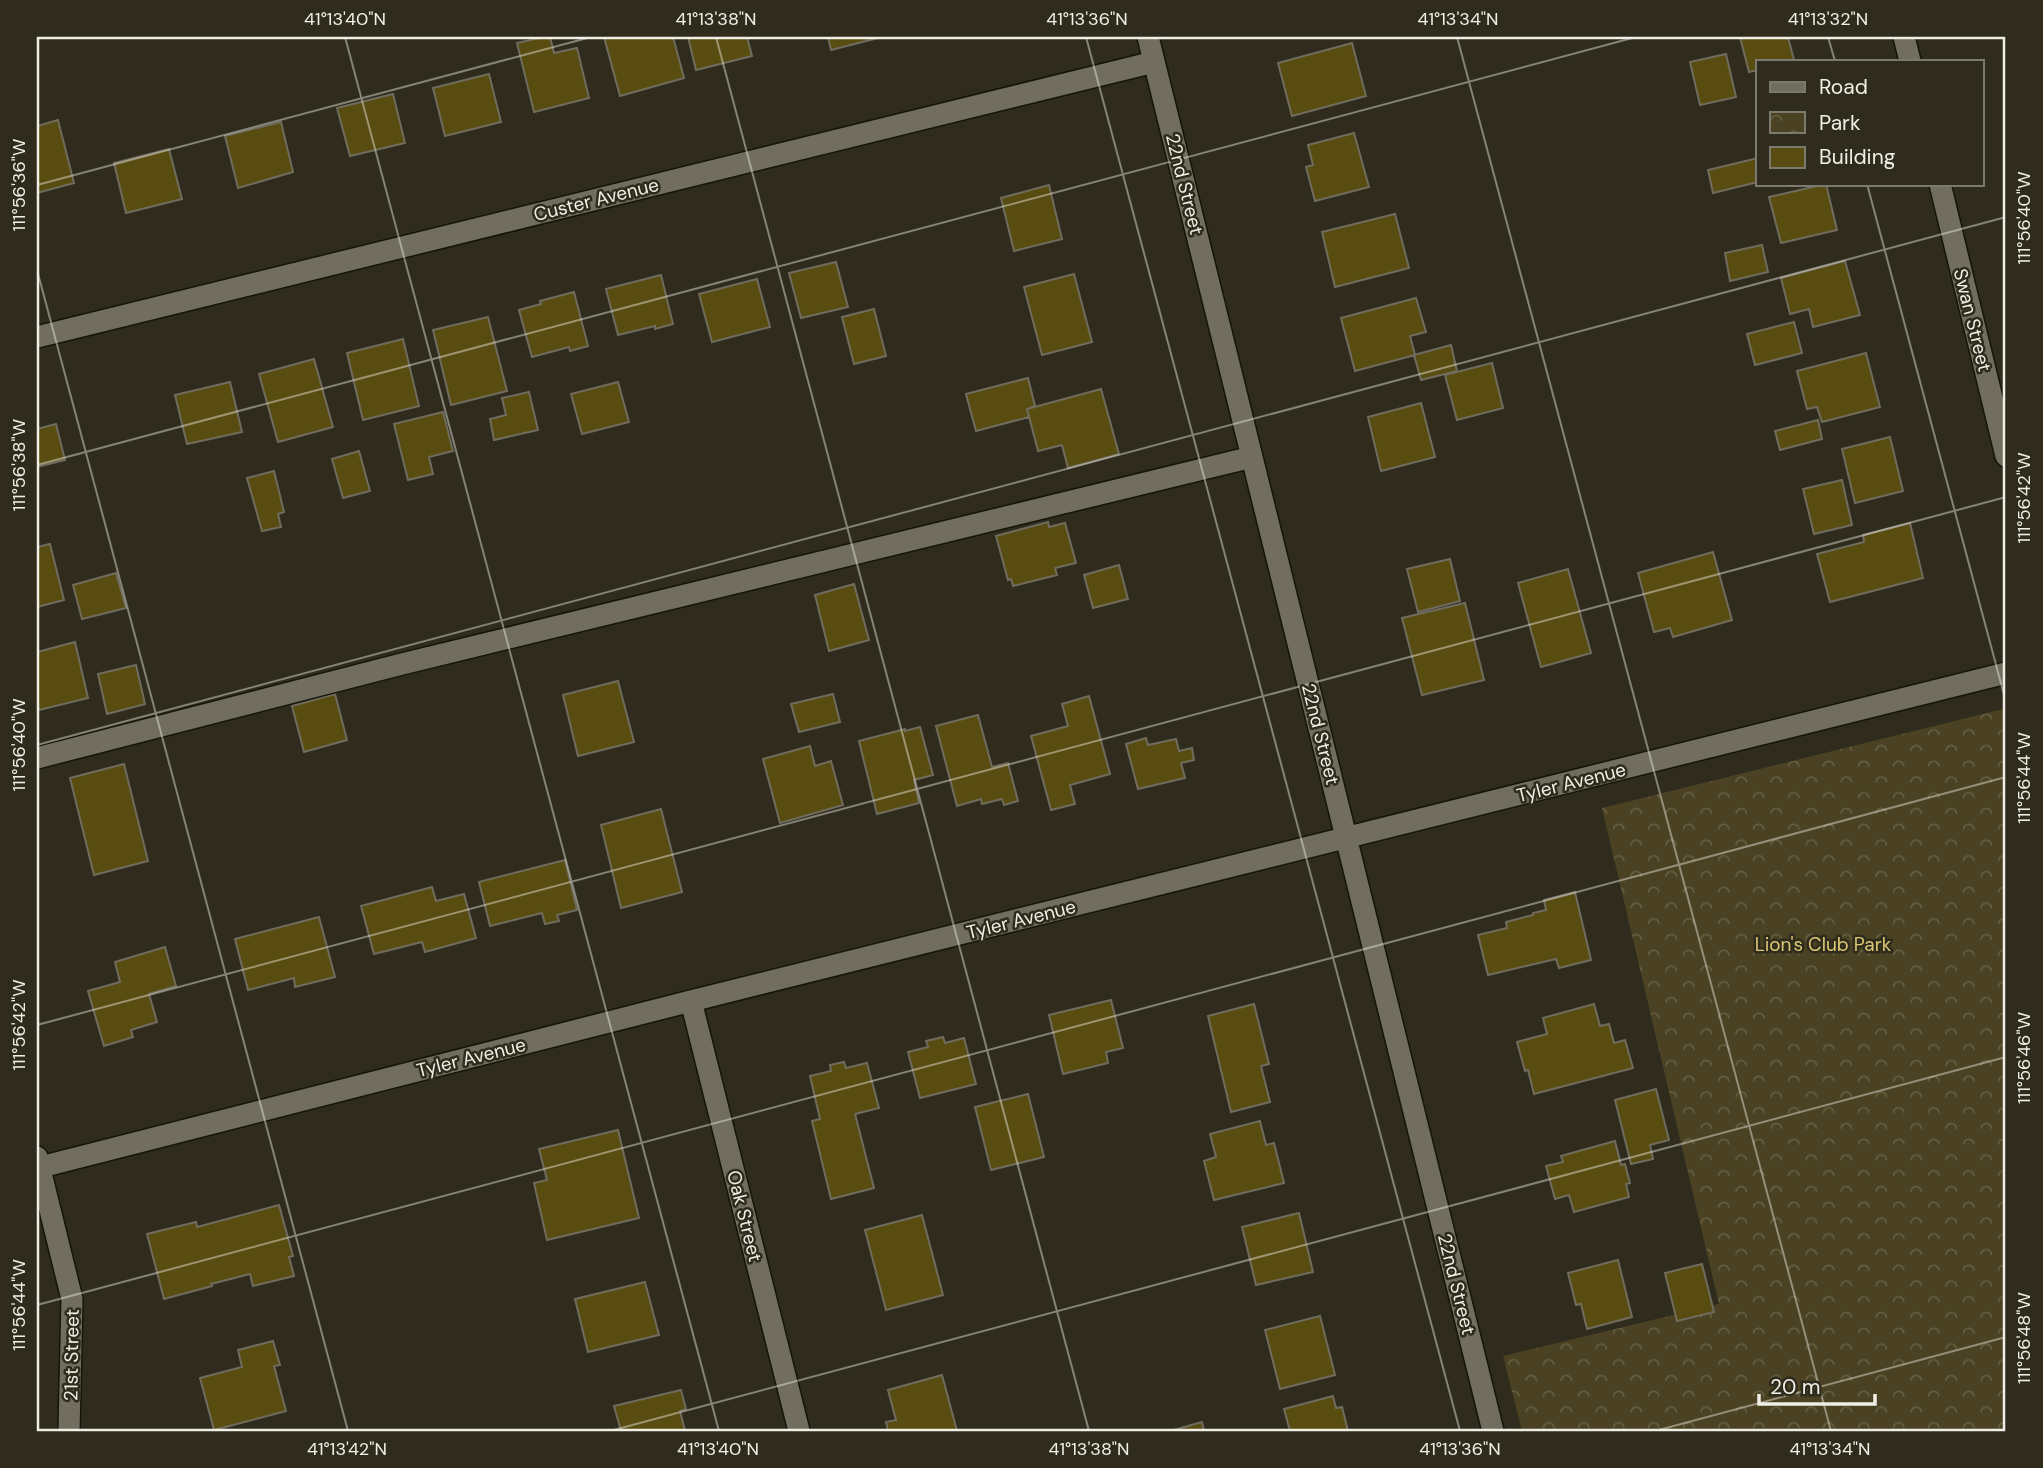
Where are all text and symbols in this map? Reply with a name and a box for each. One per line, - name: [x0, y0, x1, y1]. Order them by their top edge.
- text: 41°13'40"N: [304, 7, 386, 31]
- text: 41°13'38"N: [675, 7, 757, 31]
- text: 41°13'36"N: [1046, 7, 1128, 31]
- text: 41°13'34"N: [1417, 7, 1499, 31]
- text: 41°13'32"N: [1788, 7, 1868, 31]
- legend: [1756, 60, 1983, 186]
- text: Road: [1819, 73, 1868, 101]
- text: Park: [1819, 109, 1861, 137]
- street label: 22nd Street: [1160, 131, 1209, 237]
- text: 111°56'36"W: [7, 139, 31, 231]
- text: Building: [1819, 143, 1896, 171]
- text: 111°56'40"W: [2012, 171, 2036, 265]
- street label: Custer Avenue: [531, 172, 661, 227]
- street label: Swan Street: [1948, 266, 1997, 374]
- text: 111°56'38"W: [7, 419, 31, 511]
- text: 111°56'42"W: [2012, 452, 2036, 544]
- street label: 22nd Street: [1296, 681, 1345, 787]
- text: 111°56'40"W: [7, 698, 31, 792]
- text: 111°56'44"W: [2012, 732, 2036, 824]
- street label: Tyler Avenue: [1514, 757, 1628, 808]
- street label: Tyler Avenue: [964, 894, 1078, 945]
- park label: Lion's Club Park: [1755, 932, 1892, 957]
- text: 111°56'42"W: [7, 979, 31, 1071]
- text: 111°56'46"W: [2012, 1012, 2036, 1104]
- street label: Tyler Avenue: [414, 1032, 528, 1083]
- street label: Oak Street: [721, 1168, 768, 1265]
- street label: 22nd Street: [1432, 1231, 1481, 1337]
- text: 111°56'44"W: [7, 1259, 31, 1351]
- text: 111°56'48"W: [2012, 1292, 2036, 1384]
- street label: 21st Street: [58, 1309, 85, 1401]
- scale bar: [1759, 1363, 1875, 1407]
- text: 20 m: [1770, 1373, 1821, 1401]
- text: 41°13'42"N: [307, 1437, 387, 1461]
- text: 41°13'40"N: [677, 1437, 759, 1461]
- text: 41°13'38"N: [1048, 1437, 1130, 1461]
- text: 41°13'36"N: [1419, 1437, 1501, 1461]
- text: 41°13'34"N: [1789, 1437, 1871, 1461]

